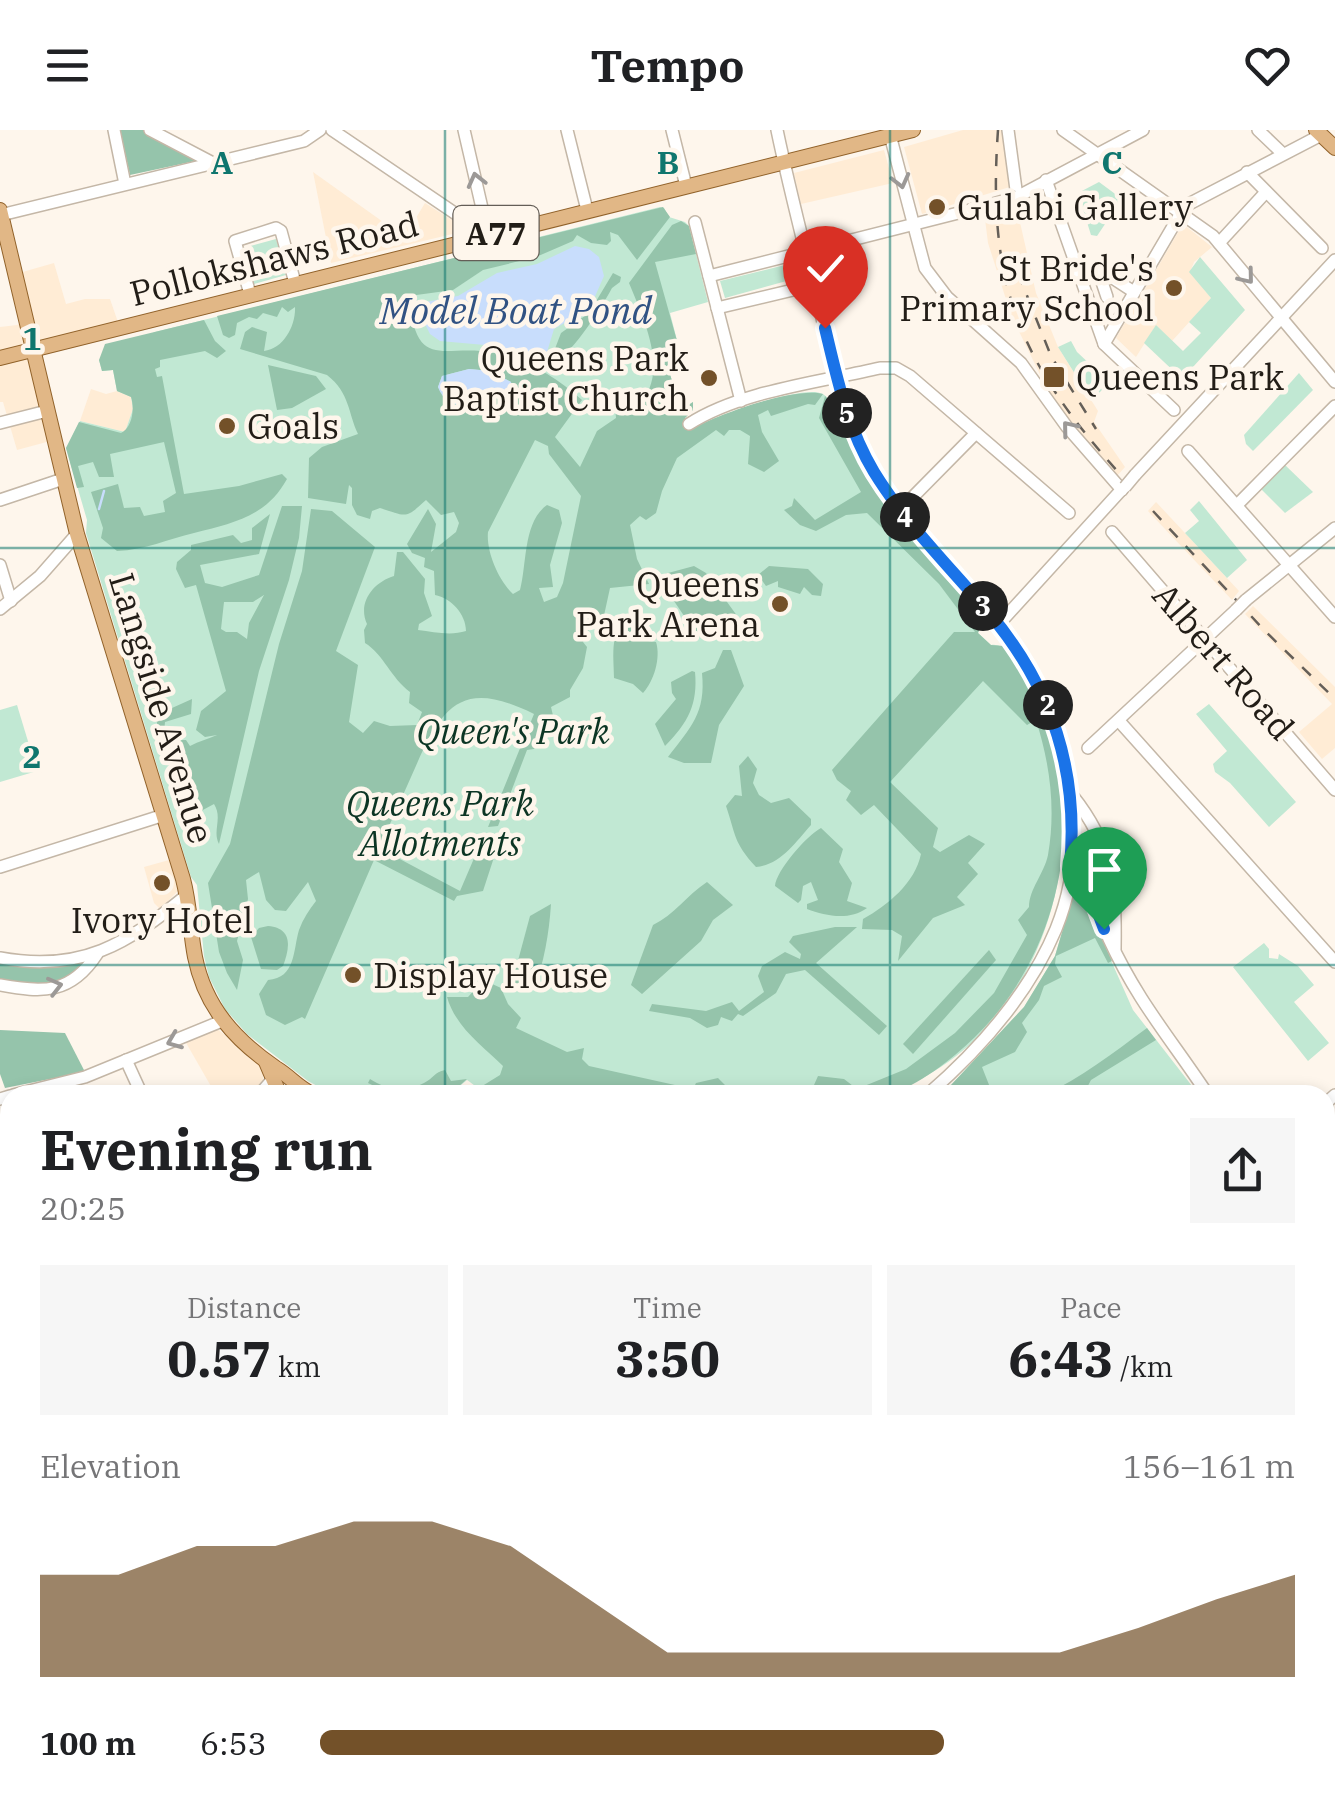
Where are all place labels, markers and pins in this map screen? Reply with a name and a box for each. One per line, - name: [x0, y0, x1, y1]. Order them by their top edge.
- place label: Gulabi Gallery: [957, 184, 1193, 230]
- marker: Gulabi Gallery: [926, 196, 948, 218]
- pin: [783, 226, 868, 329]
- place label: St Bride's Primary School: [899, 245, 1154, 331]
- marker: St Bride's Primary School: [1163, 277, 1185, 299]
- place label: Queens Park Baptist Church: [443, 335, 690, 421]
- place label: Queens Park: [1076, 354, 1285, 400]
- marker: Queens Park: [1041, 364, 1067, 390]
- marker: Queens Park Baptist Church: [698, 367, 720, 389]
- pin: 5: [822, 388, 872, 438]
- place label: Goals: [247, 403, 339, 449]
- marker: Goals: [216, 415, 238, 437]
- pin: 4: [880, 492, 930, 542]
- place label: Queens Park Arena: [576, 561, 760, 647]
- pin: 3: [958, 581, 1008, 631]
- marker: Queens Park Arena: [769, 593, 791, 615]
- pin: 2: [1023, 680, 1073, 730]
- pin: [1062, 827, 1147, 930]
- marker: Ivory Hotel: [151, 872, 173, 894]
- place label: Ivory Hotel: [71, 897, 253, 943]
- place label: Display House: [373, 952, 608, 998]
- marker: Display House: [342, 964, 364, 986]

